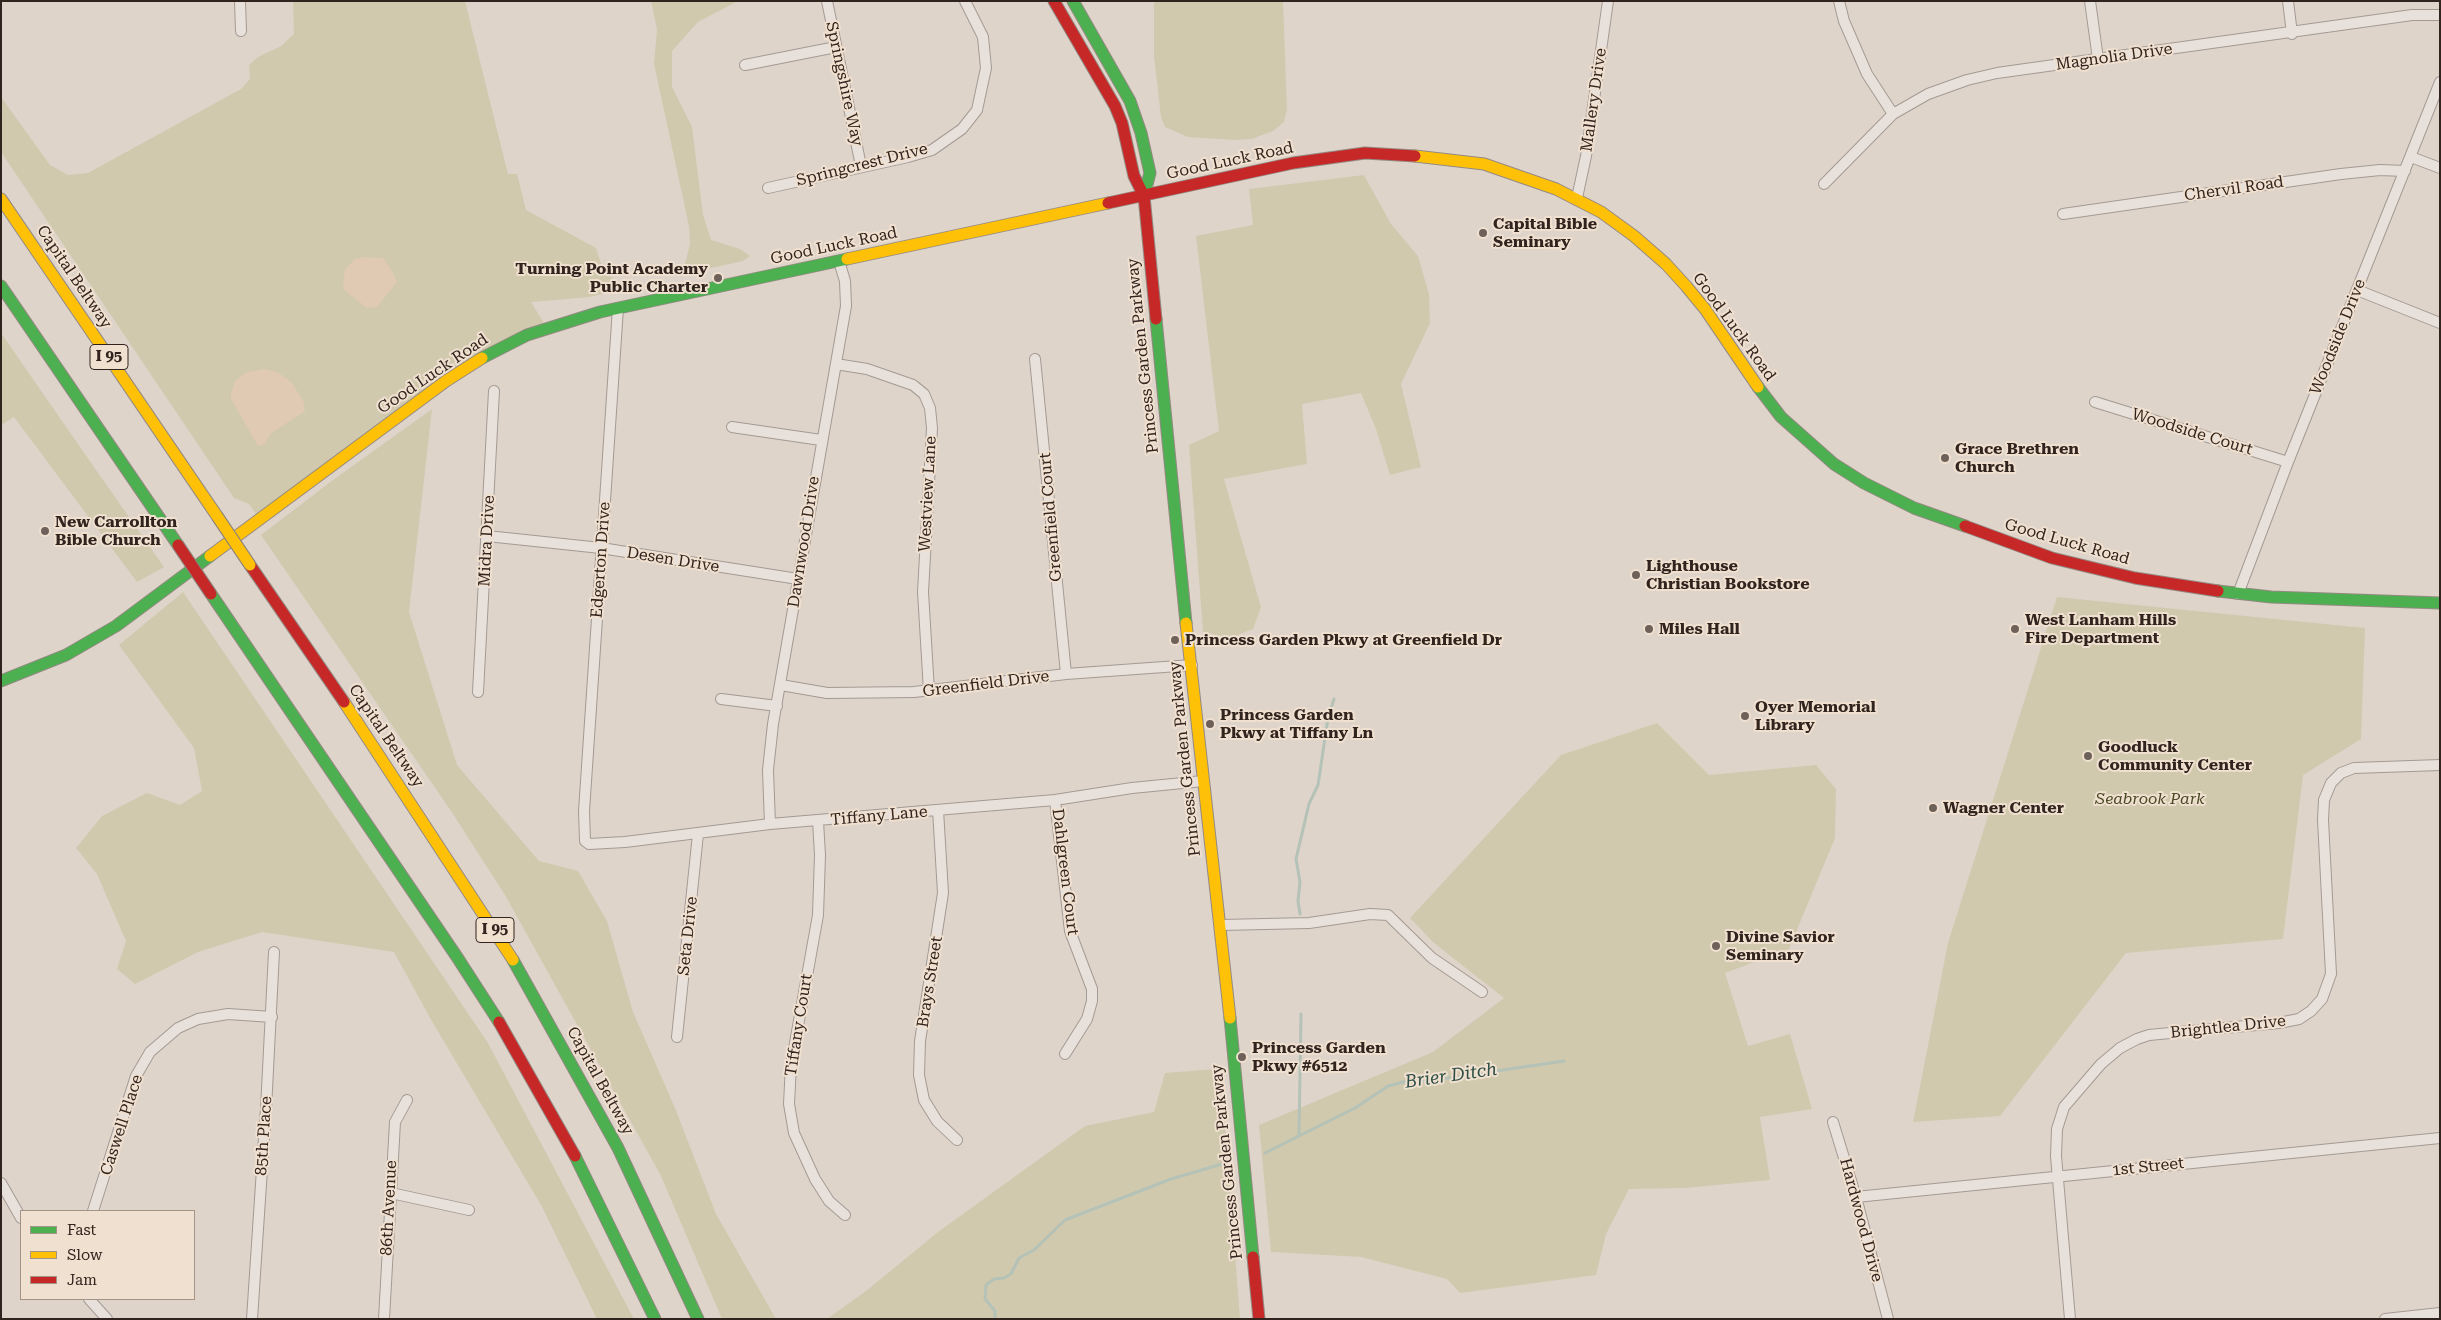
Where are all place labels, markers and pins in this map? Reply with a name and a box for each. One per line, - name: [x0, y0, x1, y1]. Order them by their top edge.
- place label: Capital Bible Seminary: [1493, 214, 1597, 252]
- marker: Capital Bible Seminary: [1477, 227, 1489, 239]
- place label: Turning Point Academy Public Charter: [515, 259, 708, 297]
- marker: Turning Point Academy Public Charter: [712, 272, 724, 284]
- place label: Grace Brethren Church: [1955, 439, 2079, 477]
- marker: Grace Brethren Church: [1939, 452, 1951, 464]
- place label: New Carrollton Bible Church: [55, 512, 177, 550]
- marker: New Carrollton Bible Church: [39, 525, 51, 537]
- place label: Lighthouse Christian Bookstore: [1646, 556, 1810, 594]
- marker: Lighthouse Christian Bookstore: [1630, 569, 1642, 581]
- place label: West Lanham Hills Fire Department: [2025, 610, 2176, 648]
- place label: Miles Hall: [1659, 619, 1740, 639]
- marker: Miles Hall: [1643, 623, 1655, 635]
- marker: West Lanham Hills Fire Department: [2009, 623, 2021, 635]
- place label: Princess Garden Pkwy at Greenfield Dr: [1185, 630, 1502, 650]
- marker: Princess Garden Pkwy at Greenfield Dr: [1169, 634, 1181, 646]
- place label: Oyer Memorial Library: [1755, 697, 1876, 735]
- place label: Princess Garden Pkwy at Tiffany Ln: [1220, 705, 1373, 743]
- marker: Oyer Memorial Library: [1739, 710, 1751, 722]
- marker: Princess Garden Pkwy at Tiffany Ln: [1204, 718, 1216, 730]
- place label: Goodluck Community Center: [2098, 737, 2252, 775]
- marker: Goodluck Community Center: [2082, 750, 2094, 762]
- place label: Wagner Center: [1943, 798, 2064, 818]
- marker: Wagner Center: [1927, 802, 1939, 814]
- place label: Divine Savior Seminary: [1726, 927, 1835, 965]
- marker: Divine Savior Seminary: [1710, 940, 1722, 952]
- place label: Princess Garden Pkwy #6512: [1252, 1038, 1386, 1076]
- marker: Princess Garden Pkwy #6512: [1236, 1051, 1248, 1063]

